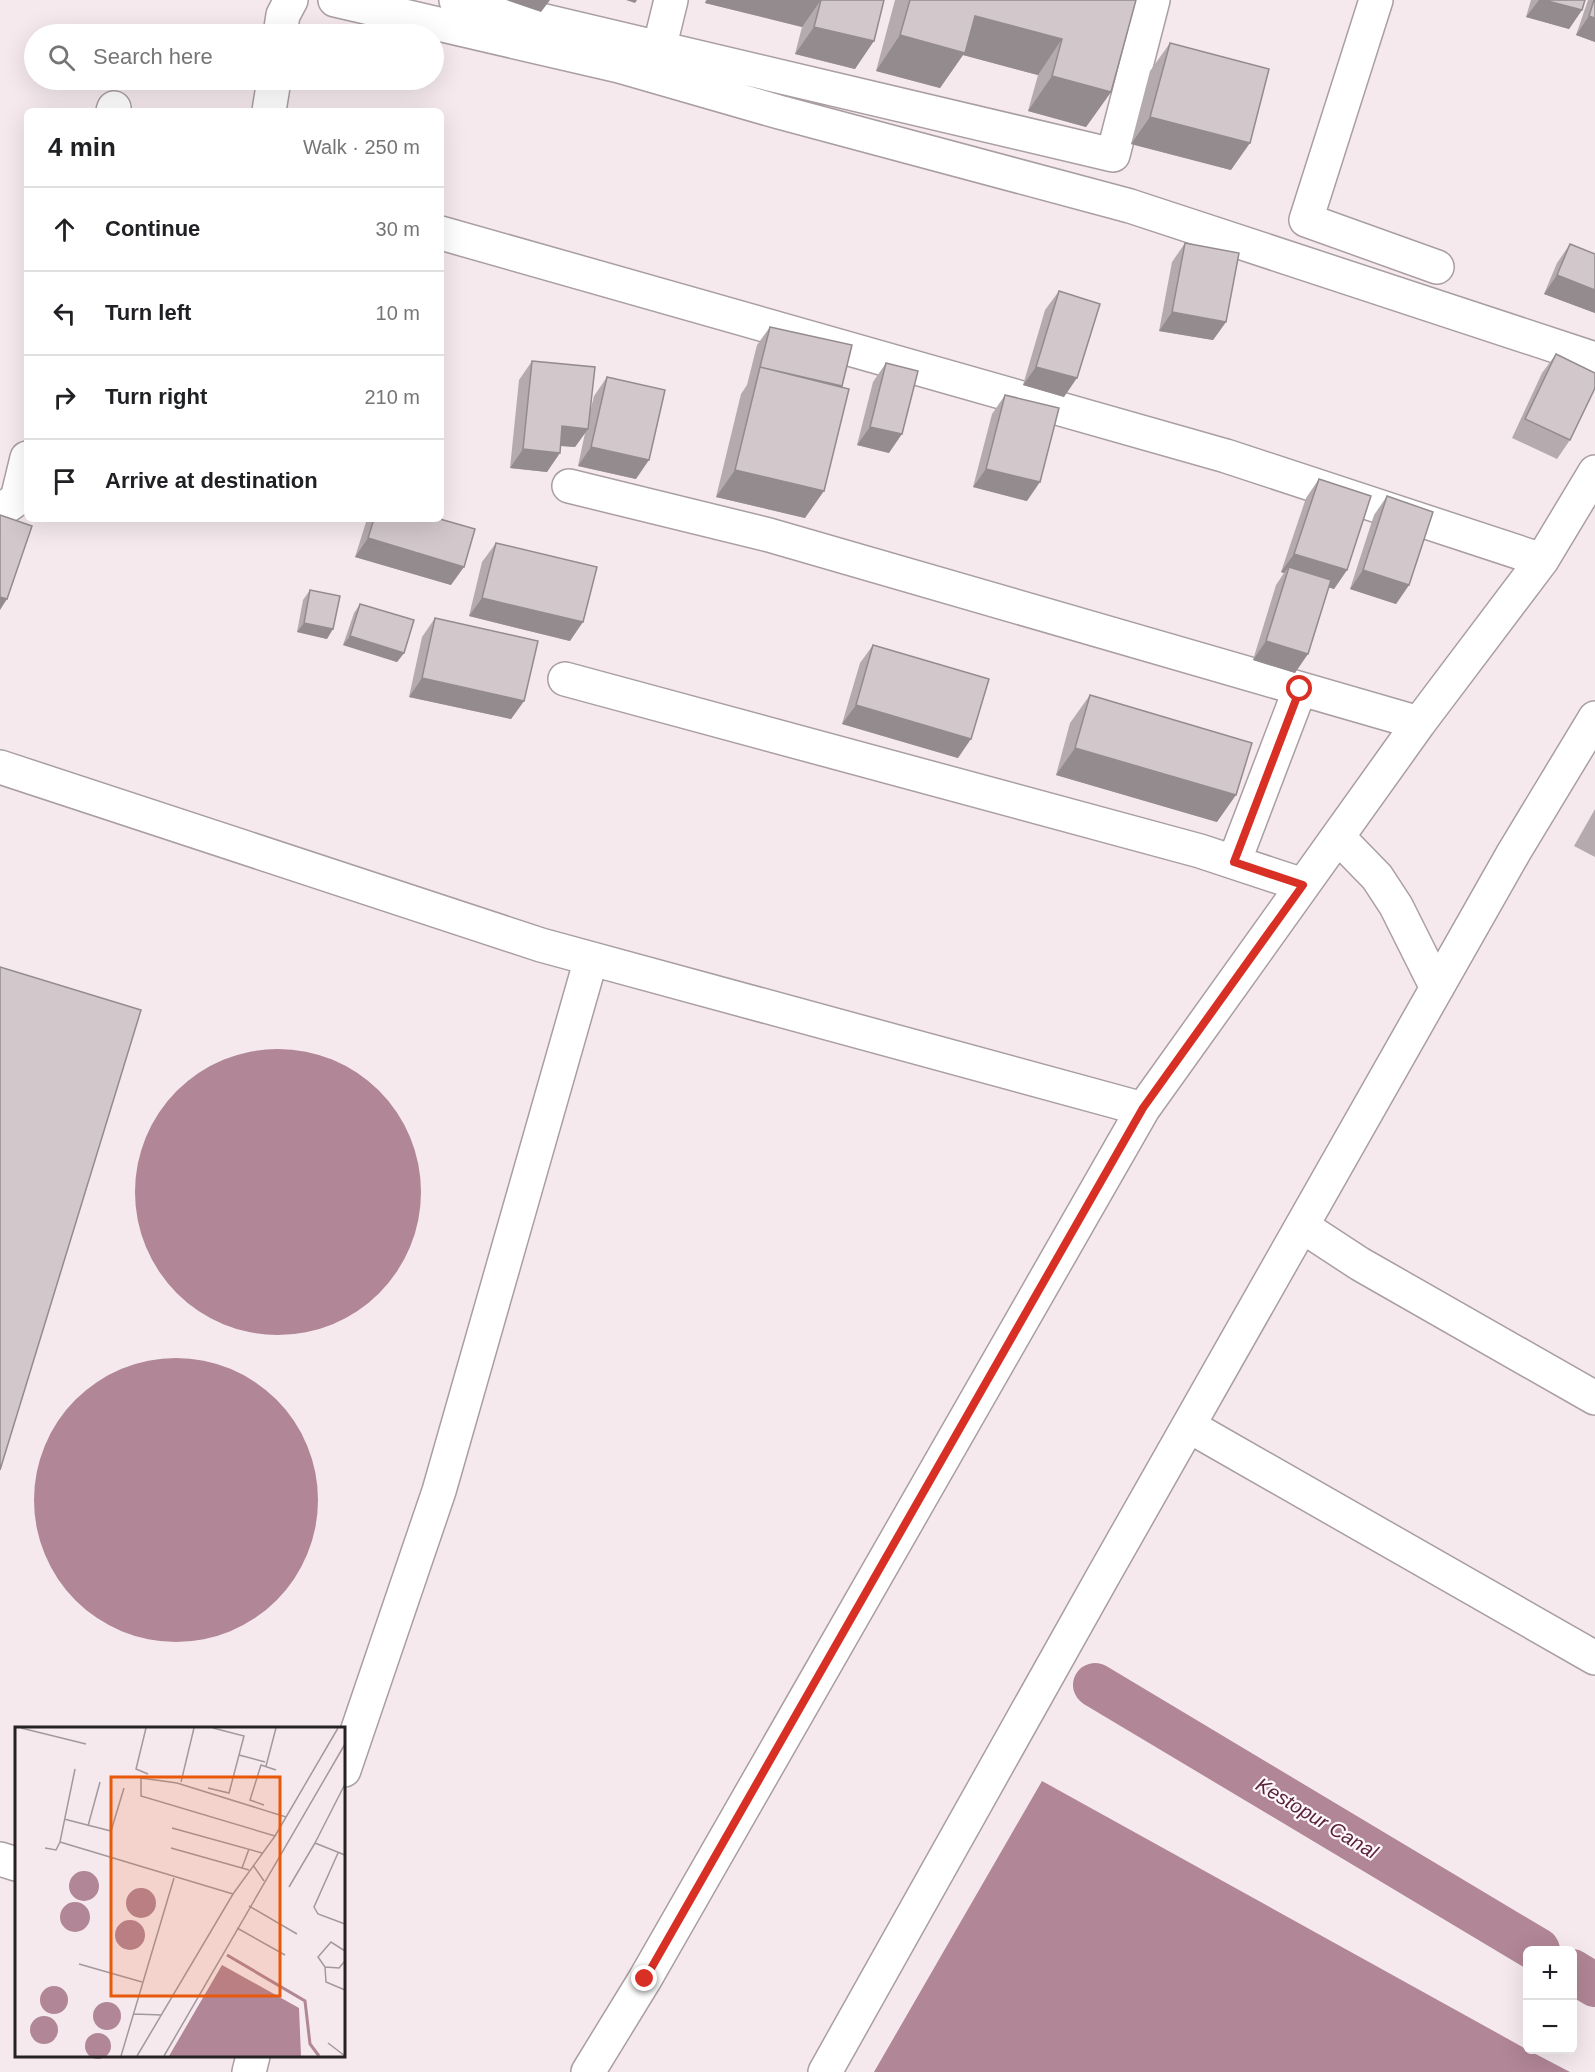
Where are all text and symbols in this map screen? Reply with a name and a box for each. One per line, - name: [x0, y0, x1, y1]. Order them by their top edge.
- search box: [24, 24, 444, 90]
- icon: search: [45, 41, 78, 74]
- text: Search here: [93, 44, 213, 69]
- text: 4 min: [48, 132, 116, 162]
- text: Walk · 250 m: [303, 136, 420, 158]
- icon: ahead: [48, 213, 81, 246]
- text: Continue: [105, 216, 200, 241]
- text: 30 m: [376, 218, 420, 240]
- icon: left: [48, 297, 81, 330]
- text: Turn left: [105, 300, 191, 325]
- text: 10 m: [376, 302, 420, 324]
- icon: right: [48, 381, 81, 414]
- text: Turn right: [105, 384, 207, 409]
- text: 210 m: [364, 386, 420, 408]
- icon: arrive: [48, 465, 81, 498]
- text: Arrive at destination: [105, 468, 318, 493]
- route start: [1286, 675, 1312, 701]
- inset map: [15, 1727, 345, 2057]
- water label: Kestopur Canal: [1252, 1773, 1382, 1863]
- map controls: [1523, 1946, 1577, 2054]
- button: +: [1523, 1946, 1577, 2000]
- route end: [631, 1965, 657, 1991]
- button: −: [1523, 2000, 1577, 2054]

